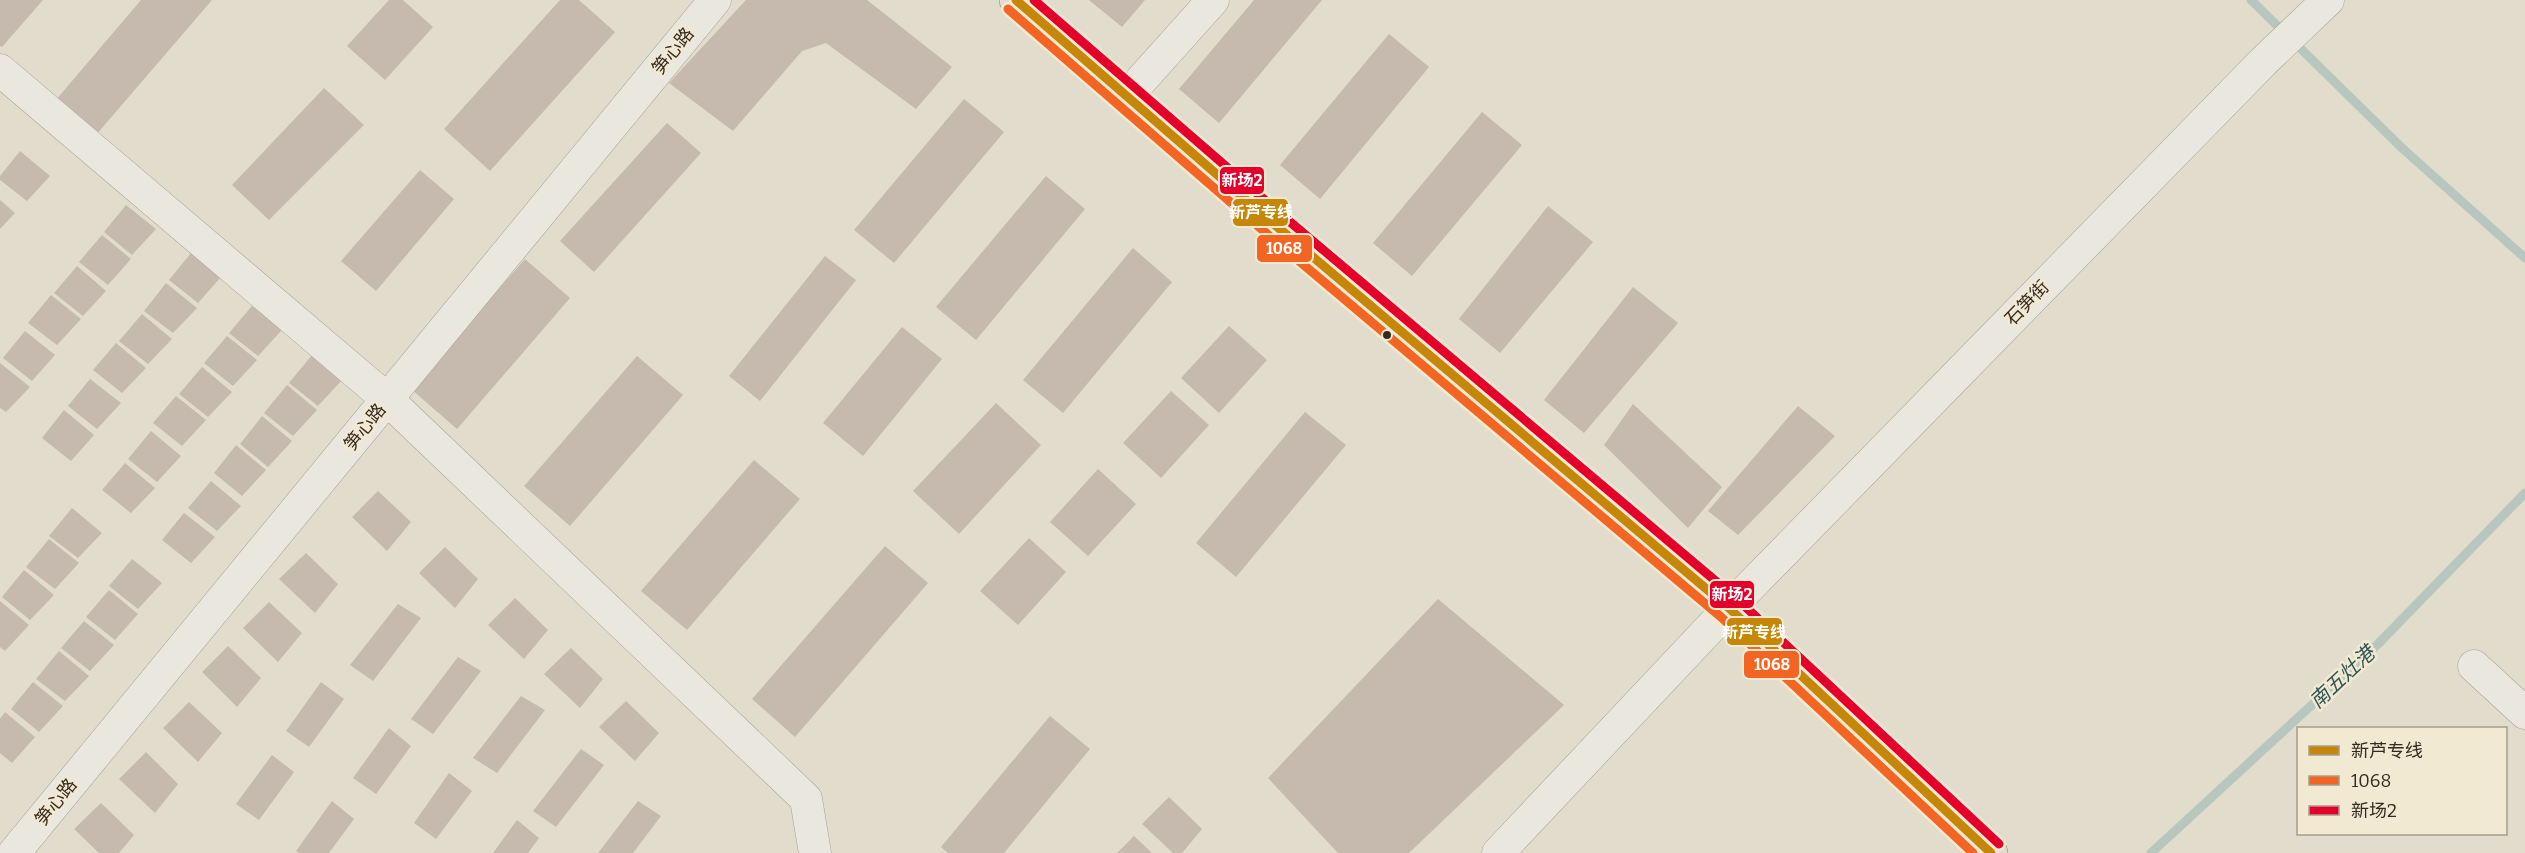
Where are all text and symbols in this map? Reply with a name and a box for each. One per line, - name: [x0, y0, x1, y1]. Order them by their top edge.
- street label: 笋心路: [647, 23, 699, 79]
- line badge: 新场2: [1219, 166, 1265, 195]
- text: 新场2: [1221, 171, 1263, 190]
- line badge: 新芦专线: [1232, 198, 1289, 227]
- text: 新芦专线: [1229, 203, 1293, 222]
- line badge: 1068: [1256, 234, 1313, 263]
- text: 1068: [1266, 239, 1302, 258]
- street label: 石笋街: [2000, 276, 2054, 330]
- unlabelled marker: [1381, 329, 1393, 341]
- street label: 笋心路: [339, 399, 391, 455]
- line badge: 新场2: [1709, 580, 1755, 609]
- text: 新场2: [1711, 585, 1753, 604]
- line badge: 新芦专线: [1726, 617, 1783, 646]
- text: 新芦专线: [1722, 623, 1786, 642]
- water label: 南五灶港: [2305, 639, 2382, 713]
- line badge: 1068: [1743, 650, 1800, 679]
- text: 1068: [1754, 655, 1790, 674]
- legend: [2297, 727, 2507, 835]
- text: 新芦专线: [2351, 740, 2423, 762]
- text: 1068: [2351, 770, 2391, 792]
- street label: 笋心路: [30, 774, 82, 830]
- text: 新场2: [2351, 800, 2397, 822]

